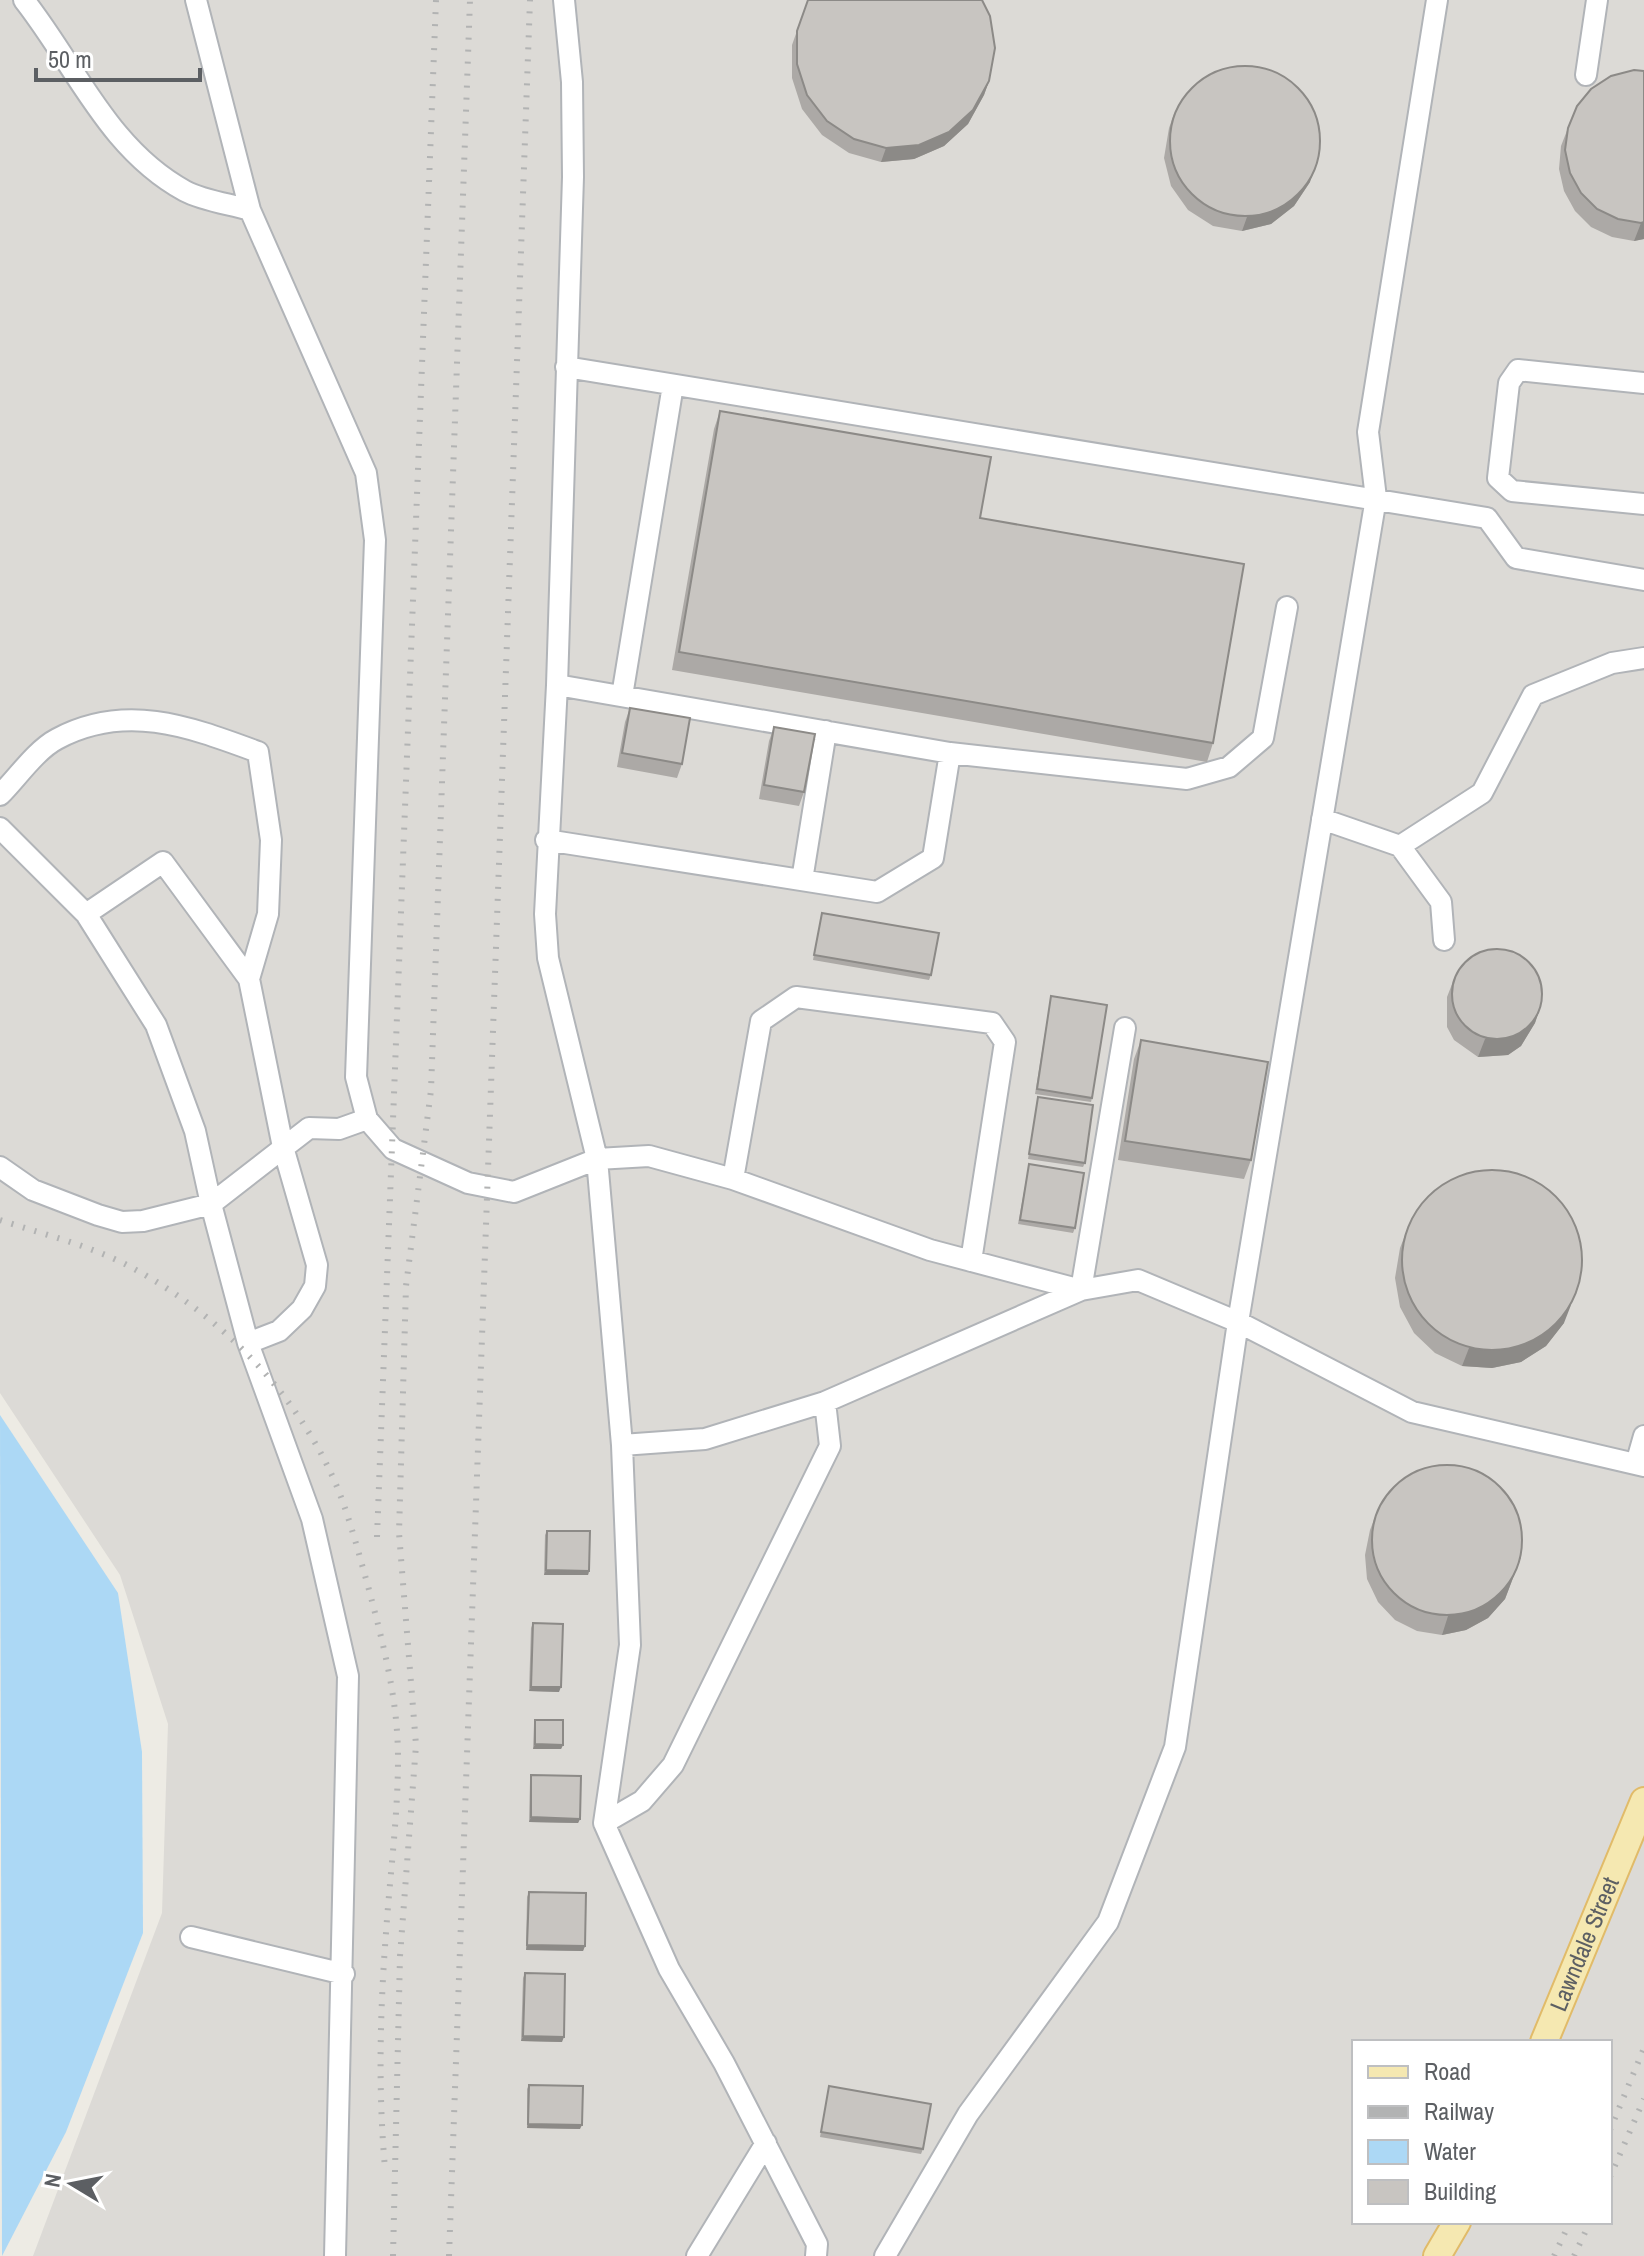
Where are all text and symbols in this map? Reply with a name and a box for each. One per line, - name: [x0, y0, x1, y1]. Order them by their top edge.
- scale bar: [36, 32, 200, 82]
- text: 50 m: [48, 43, 92, 75]
- street label: Lawndale Street: [1542, 1871, 1626, 2016]
- legend: [1352, 2040, 1612, 2224]
- text: Road: [1424, 2055, 1471, 2087]
- text: Railway: [1424, 2095, 1494, 2127]
- text: Water: [1424, 2135, 1476, 2167]
- north arrow: [32, 2144, 112, 2224]
- text: N: [36, 2172, 68, 2190]
- text: Building: [1424, 2175, 1496, 2207]

